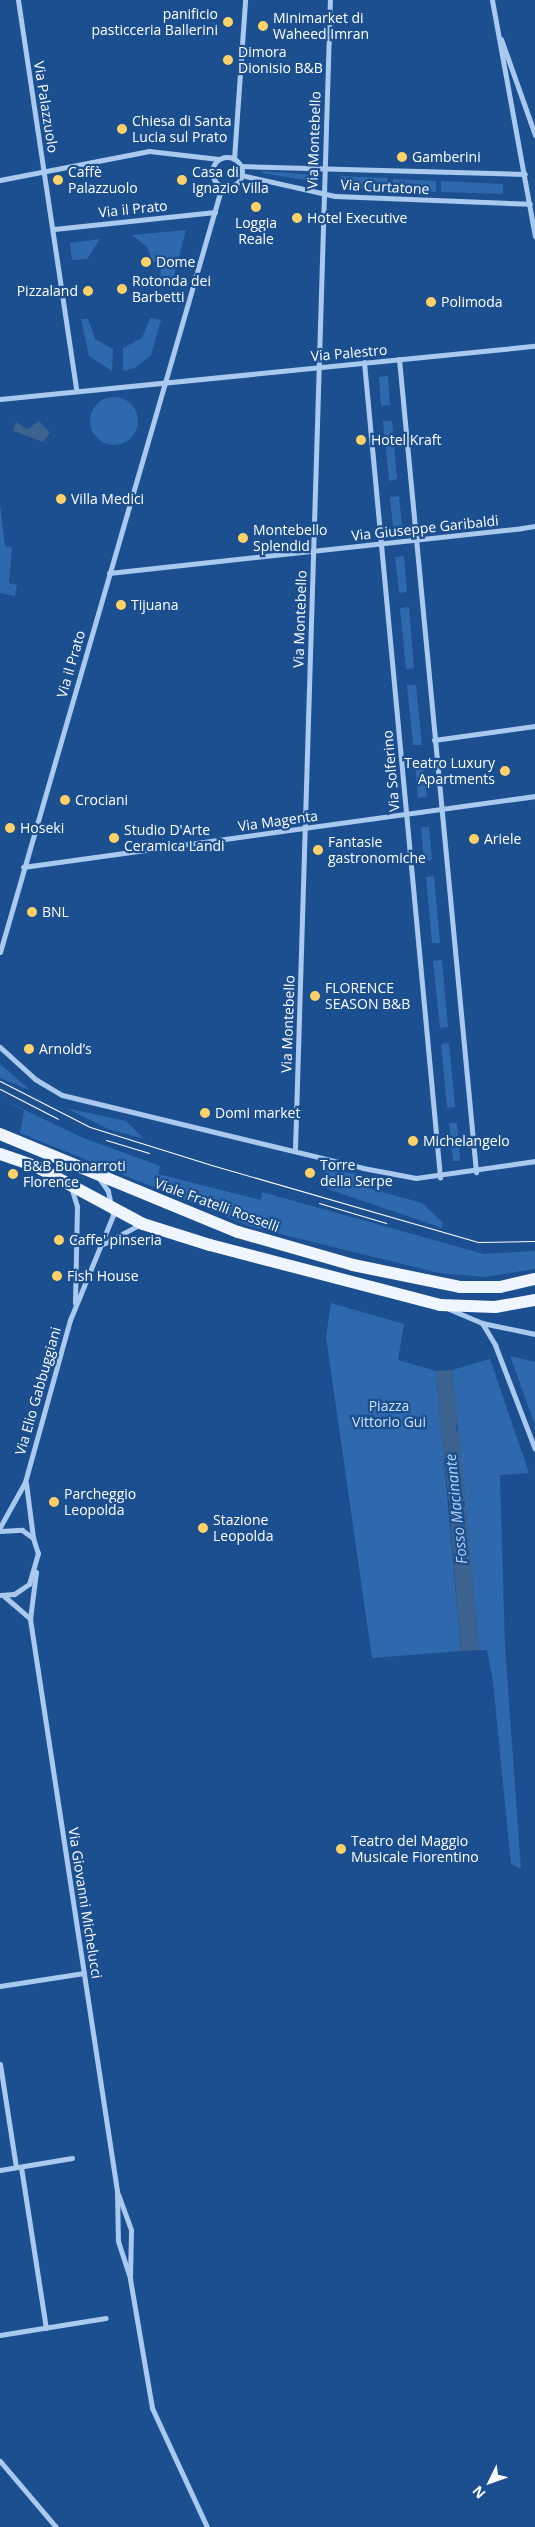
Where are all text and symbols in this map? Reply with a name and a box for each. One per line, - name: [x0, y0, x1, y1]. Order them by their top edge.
- place label: panificio pasticceria Ballerini: [91, 6, 218, 38]
- place label: Minimarket di Waheed Imran: [273, 10, 369, 42]
- marker: panificio pasticceria Ballerini: [222, 16, 234, 28]
- marker: Minimarket di Waheed Imran: [257, 20, 269, 32]
- place label: Dimora Dionisio B&B: [238, 44, 323, 76]
- marker: Dimora Dionisio B&B: [222, 54, 234, 66]
- street label: Via Palazzuolo: [30, 60, 62, 154]
- street label: Via Montebello: [304, 91, 324, 189]
- place label: Chiesa di Santa Lucia sul Prato: [132, 113, 231, 146]
- marker: Chiesa di Santa Lucia sul Prato: [116, 123, 128, 135]
- place label: Gamberini: [412, 149, 481, 165]
- marker: Gamberini: [396, 151, 408, 163]
- place label: Caffè Palazzuolo: [68, 164, 138, 196]
- place label: Casa di Ignazio Villa: [192, 164, 269, 196]
- marker: Caffè Palazzuolo: [52, 174, 64, 186]
- marker: Casa di Ignazio Villa: [176, 174, 188, 186]
- street label: Via Curtatone: [340, 176, 430, 198]
- street label: Via il Prato: [98, 197, 168, 221]
- marker: Loggia Reale: [250, 201, 262, 213]
- place label: Hotel Executive: [307, 210, 407, 226]
- marker: Hotel Executive: [291, 212, 303, 224]
- place label: Loggia Reale: [235, 215, 277, 248]
- place label: Dome: [156, 254, 195, 270]
- marker: Dome: [140, 256, 152, 268]
- place label: Rotonda dei Barbetti: [132, 273, 211, 306]
- place label: Pizzaland: [17, 283, 78, 299]
- marker: Rotonda dei Barbetti: [116, 283, 128, 295]
- marker: Pizzaland: [82, 285, 94, 297]
- place label: Polimoda: [441, 294, 503, 310]
- marker: Polimoda: [425, 296, 437, 308]
- street label: Via Palestro: [310, 341, 388, 365]
- place label: Hotel Kraft: [371, 432, 442, 448]
- marker: Hotel Kraft: [355, 434, 367, 446]
- place label: Villa Medici: [71, 491, 144, 507]
- marker: Villa Medici: [55, 493, 67, 505]
- street label: Via Giuseppe Garibaldi: [351, 512, 499, 544]
- place label: Montebello Splendid: [253, 522, 327, 554]
- marker: Montebello Splendid: [237, 532, 249, 544]
- street label: Via Montebello: [290, 570, 310, 668]
- place label: Tijuana: [131, 597, 179, 613]
- marker: Tijuana: [115, 599, 127, 611]
- street label: Via il Prato: [53, 628, 89, 700]
- street label: Via Solferino: [379, 730, 403, 812]
- place label: Teatro Luxury Apartments: [404, 755, 495, 788]
- marker: Teatro Luxury Apartments: [499, 765, 511, 777]
- place label: Crociani: [75, 792, 128, 808]
- marker: Crociani: [59, 794, 71, 806]
- street label: Via Magenta: [237, 807, 319, 835]
- place label: Hoseki: [20, 820, 64, 836]
- marker: Hoseki: [4, 822, 16, 834]
- place label: Studio D'Arte Ceramica Landi: [124, 822, 225, 854]
- place label: Ariele: [484, 831, 521, 847]
- marker: Studio D'Arte Ceramica Landi: [108, 832, 120, 844]
- marker: Ariele: [468, 833, 480, 845]
- place label: Fantasie gastronomiche: [328, 834, 426, 866]
- marker: Fantasie gastronomiche: [312, 844, 324, 856]
- place label: BNL: [42, 904, 69, 920]
- marker: BNL: [26, 906, 38, 918]
- street label: Via Montebello: [278, 975, 298, 1073]
- place label: FLORENCE SEASON B&B: [325, 980, 410, 1012]
- marker: FLORENCE SEASON B&B: [309, 990, 321, 1002]
- place label: Arnold’s: [39, 1041, 92, 1057]
- marker: Arnold’s: [23, 1043, 35, 1055]
- place label: Domi market: [215, 1105, 300, 1121]
- marker: Domi market: [199, 1107, 211, 1119]
- place label: Michelangelo: [423, 1133, 510, 1149]
- marker: Michelangelo: [407, 1135, 419, 1147]
- place label: Torre della Serpe: [320, 1157, 393, 1190]
- place label: B&B Buonarroti Florence: [23, 1158, 126, 1190]
- marker: Torre della Serpe: [304, 1167, 316, 1179]
- marker: B&B Buonarroti Florence: [7, 1168, 19, 1180]
- street label: Viale Fratelli Rosselli: [152, 1175, 282, 1235]
- place label: Caffe' pinseria: [69, 1232, 162, 1248]
- marker: Caffe' pinseria: [53, 1234, 65, 1246]
- place label: Fish House: [67, 1268, 139, 1284]
- marker: Fish House: [51, 1270, 63, 1282]
- street label: Via Elio Gabbuggiani: [12, 1325, 64, 1457]
- park label: Piazza Vittorio Gui: [352, 1398, 426, 1430]
- water label: Fosso Macinante: [441, 1453, 471, 1565]
- place label: Parcheggio Leopolda: [64, 1486, 136, 1518]
- marker: Parcheggio Leopolda: [48, 1496, 60, 1508]
- place label: Stazione Leopolda: [213, 1512, 273, 1544]
- marker: Stazione Leopolda: [197, 1522, 209, 1534]
- street label: Via Giovanni Michelucci: [65, 1826, 105, 1980]
- place label: Teatro del Maggio Musicale Fiorentino: [351, 1833, 479, 1865]
- marker: Teatro del Maggio Musicale Fiorentino: [335, 1843, 347, 1855]
- north arrow: [465, 2457, 515, 2507]
- text: N: [468, 2482, 489, 2503]

